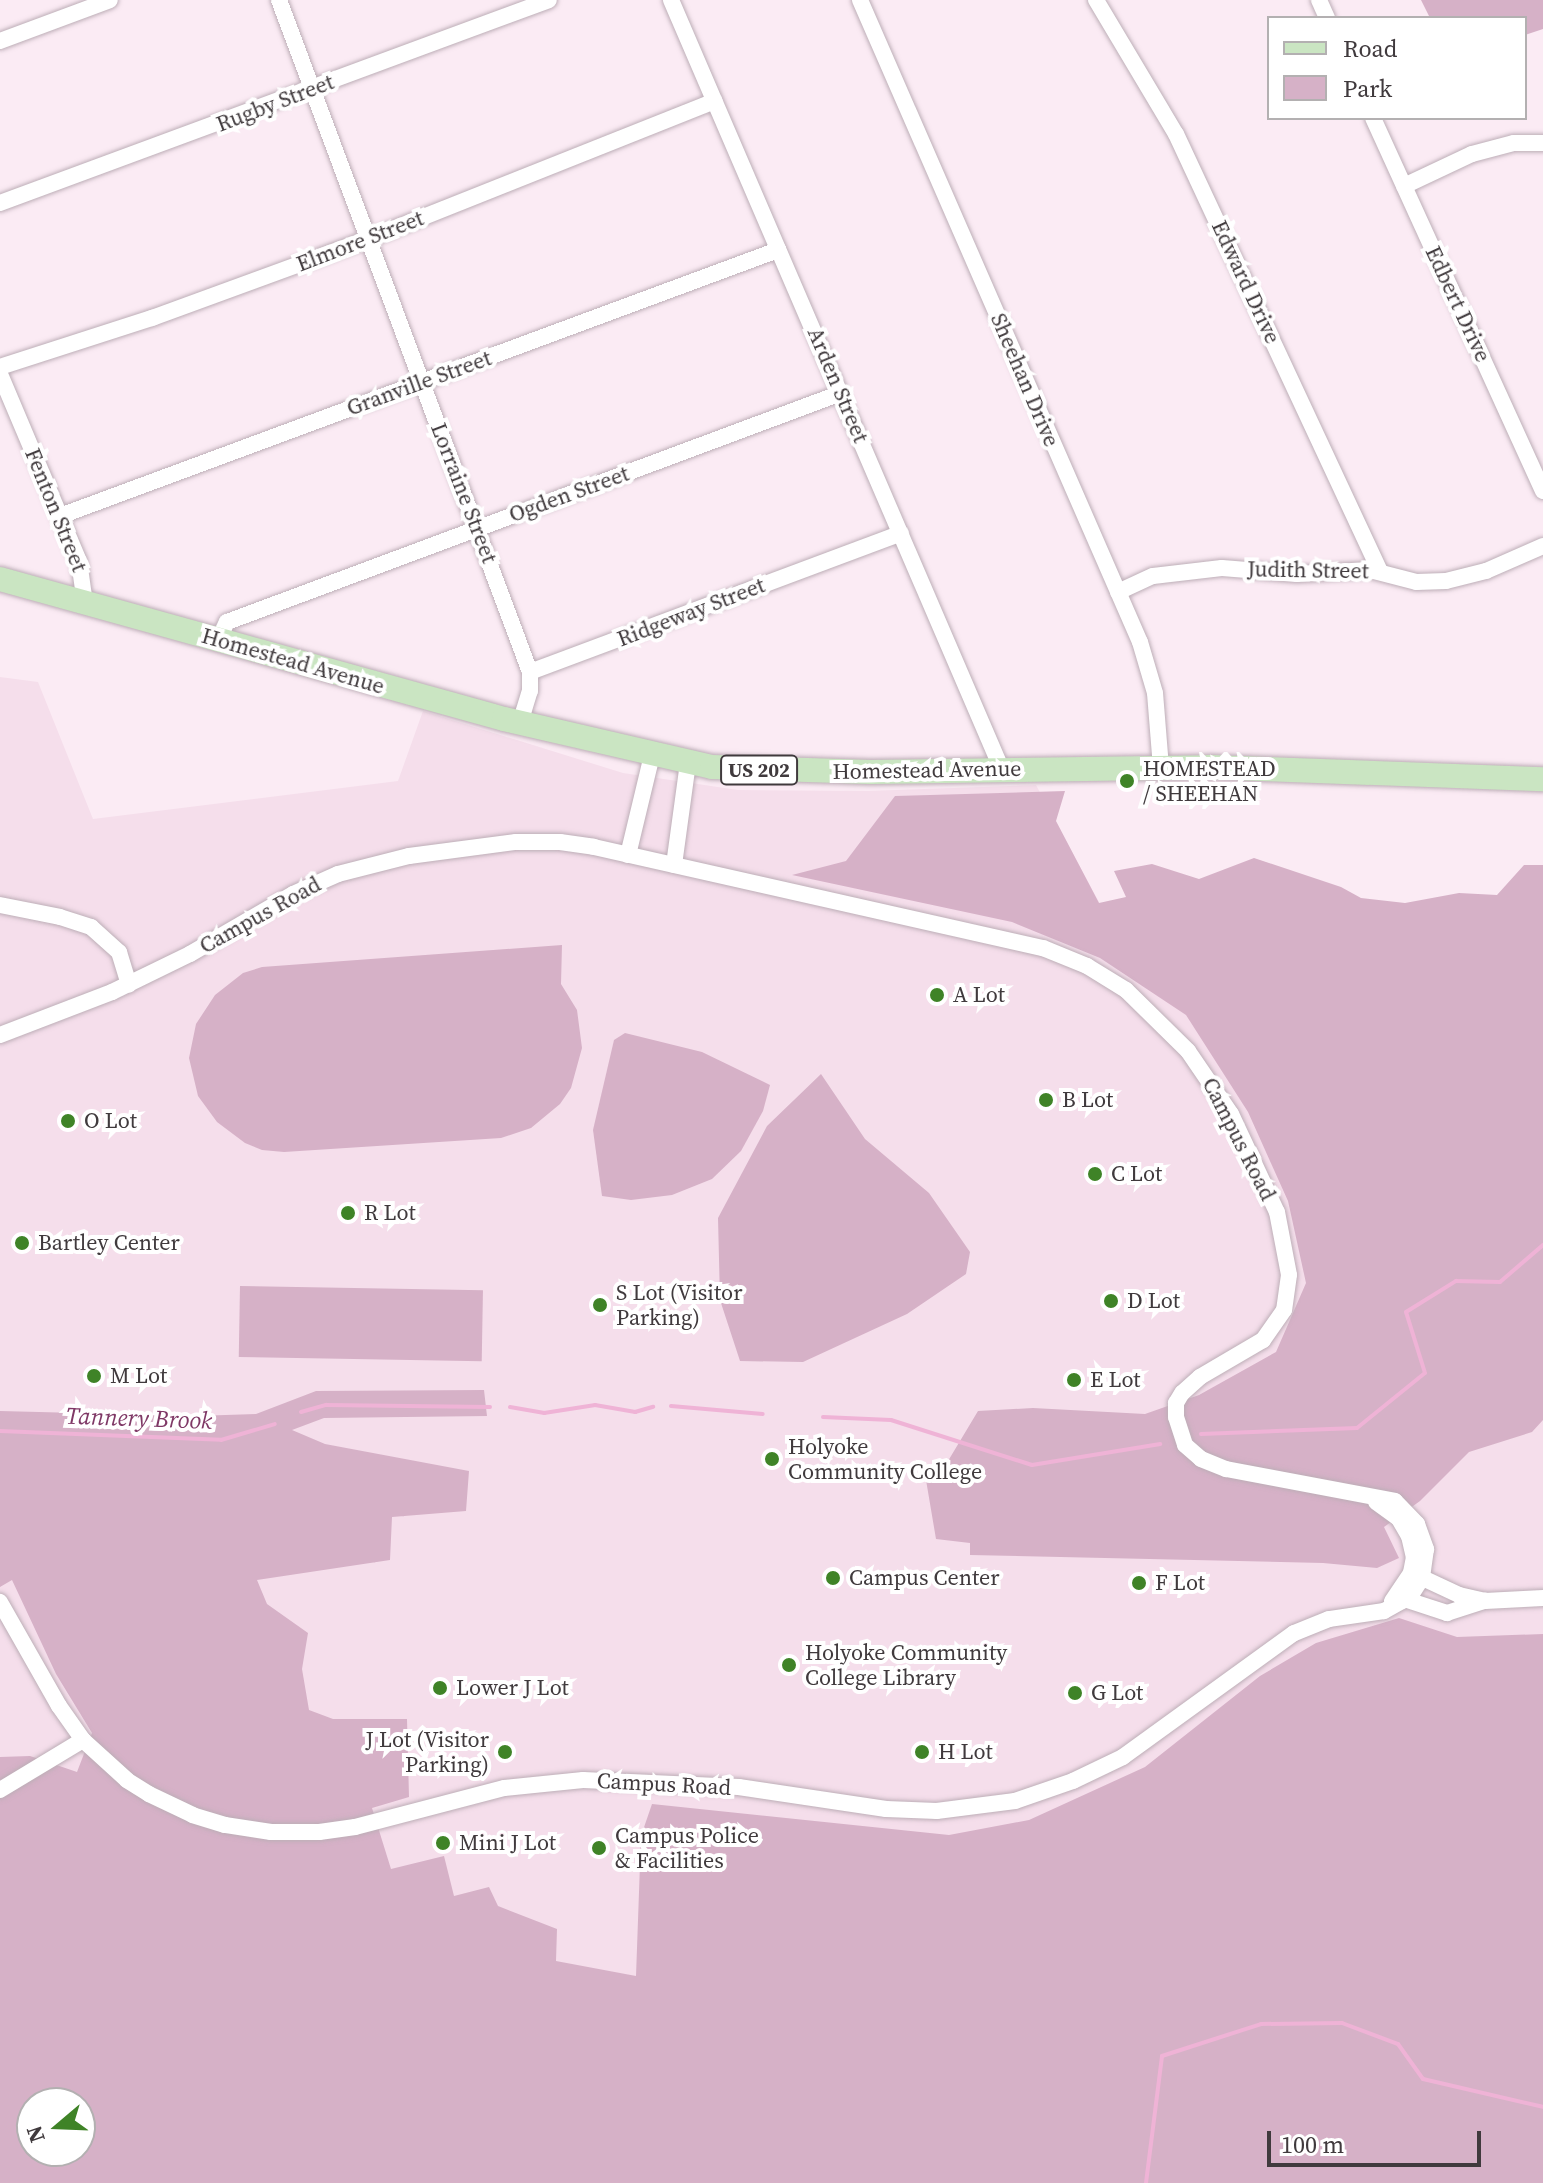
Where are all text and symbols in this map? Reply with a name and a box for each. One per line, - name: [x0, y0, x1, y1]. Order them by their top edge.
- legend: [1267, 16, 1527, 120]
- text: Road: [1343, 32, 1397, 65]
- street label: Rugby Street: [213, 69, 337, 137]
- text: Park: [1343, 72, 1392, 105]
- street label: Elmore Street: [293, 205, 427, 277]
- street label: Edward Drive: [1206, 216, 1286, 348]
- street label: Edbert Drive: [1420, 242, 1496, 366]
- street label: Sheehan Drive: [985, 309, 1065, 451]
- street label: Arden Street: [802, 323, 874, 447]
- street label: Granville Street: [343, 345, 495, 421]
- street label: Lorraine Street: [425, 419, 503, 567]
- street label: Fenton Street: [19, 444, 93, 576]
- street label: Ogden Street: [505, 460, 633, 528]
- street label: Judith Street: [1247, 556, 1369, 584]
- street label: Ridgeway Street: [613, 572, 769, 652]
- street label: Homestead Avenue: [199, 622, 387, 700]
- road number: US 202: [719, 754, 799, 786]
- street label: Homestead Avenue: [832, 755, 1022, 785]
- place label: HOMESTEAD / SHEEHAN: [1143, 755, 1276, 806]
- marker: HOMESTEAD / SHEEHAN: [1118, 772, 1136, 790]
- street label: Campus Road: [195, 871, 325, 959]
- place label: A Lot: [953, 982, 1005, 1008]
- marker: A Lot: [928, 986, 946, 1004]
- street label: Campus Road: [1197, 1073, 1281, 1205]
- place label: B Lot: [1062, 1087, 1113, 1113]
- marker: B Lot: [1037, 1091, 1055, 1109]
- place label: O Lot: [84, 1108, 137, 1134]
- marker: O Lot: [59, 1112, 77, 1130]
- place label: C Lot: [1111, 1161, 1162, 1187]
- marker: C Lot: [1086, 1165, 1104, 1183]
- place label: R Lot: [364, 1200, 416, 1226]
- marker: R Lot: [339, 1204, 357, 1222]
- place label: Bartley Center: [38, 1230, 180, 1256]
- marker: Bartley Center: [13, 1234, 31, 1252]
- place label: S Lot (Visitor Parking): [616, 1279, 742, 1330]
- place label: D Lot: [1127, 1288, 1180, 1314]
- marker: D Lot: [1102, 1292, 1120, 1310]
- marker: S Lot (Visitor Parking): [591, 1296, 609, 1314]
- place label: M Lot: [110, 1363, 167, 1389]
- marker: M Lot: [85, 1367, 103, 1385]
- place label: E Lot: [1090, 1367, 1141, 1393]
- marker: E Lot: [1065, 1371, 1083, 1389]
- water label: Tannery Brook: [65, 1401, 213, 1435]
- place label: Holyoke Community College: [788, 1433, 982, 1484]
- marker: Holyoke Community College: [763, 1450, 781, 1468]
- place label: Campus Center: [849, 1565, 1000, 1591]
- marker: Campus Center: [824, 1569, 842, 1587]
- place label: F Lot: [1155, 1570, 1205, 1596]
- marker: F Lot: [1130, 1574, 1148, 1592]
- place label: Holyoke Community College Library: [805, 1639, 1007, 1690]
- marker: Holyoke Community College Library: [780, 1656, 798, 1674]
- place label: Lower J Lot: [456, 1675, 569, 1701]
- marker: Lower J Lot: [431, 1679, 449, 1697]
- place label: G Lot: [1091, 1680, 1143, 1706]
- marker: G Lot: [1066, 1684, 1084, 1702]
- place label: J Lot (Visitor Parking): [366, 1726, 489, 1778]
- place label: H Lot: [938, 1739, 993, 1765]
- marker: J Lot (Visitor Parking): [496, 1743, 514, 1761]
- marker: H Lot: [913, 1743, 931, 1761]
- street label: Campus Road: [596, 1767, 732, 1801]
- place label: Campus Police & Facilities: [615, 1822, 759, 1874]
- place label: Mini J Lot: [459, 1830, 556, 1856]
- marker: Mini J Lot: [434, 1834, 452, 1852]
- marker: Campus Police & Facilities: [590, 1839, 608, 1857]
- north arrow: [16, 2087, 96, 2167]
- scale bar: [1271, 2115, 1485, 2165]
- text: N: [18, 2122, 52, 2147]
- text: 100 m: [1281, 2128, 1344, 2161]

